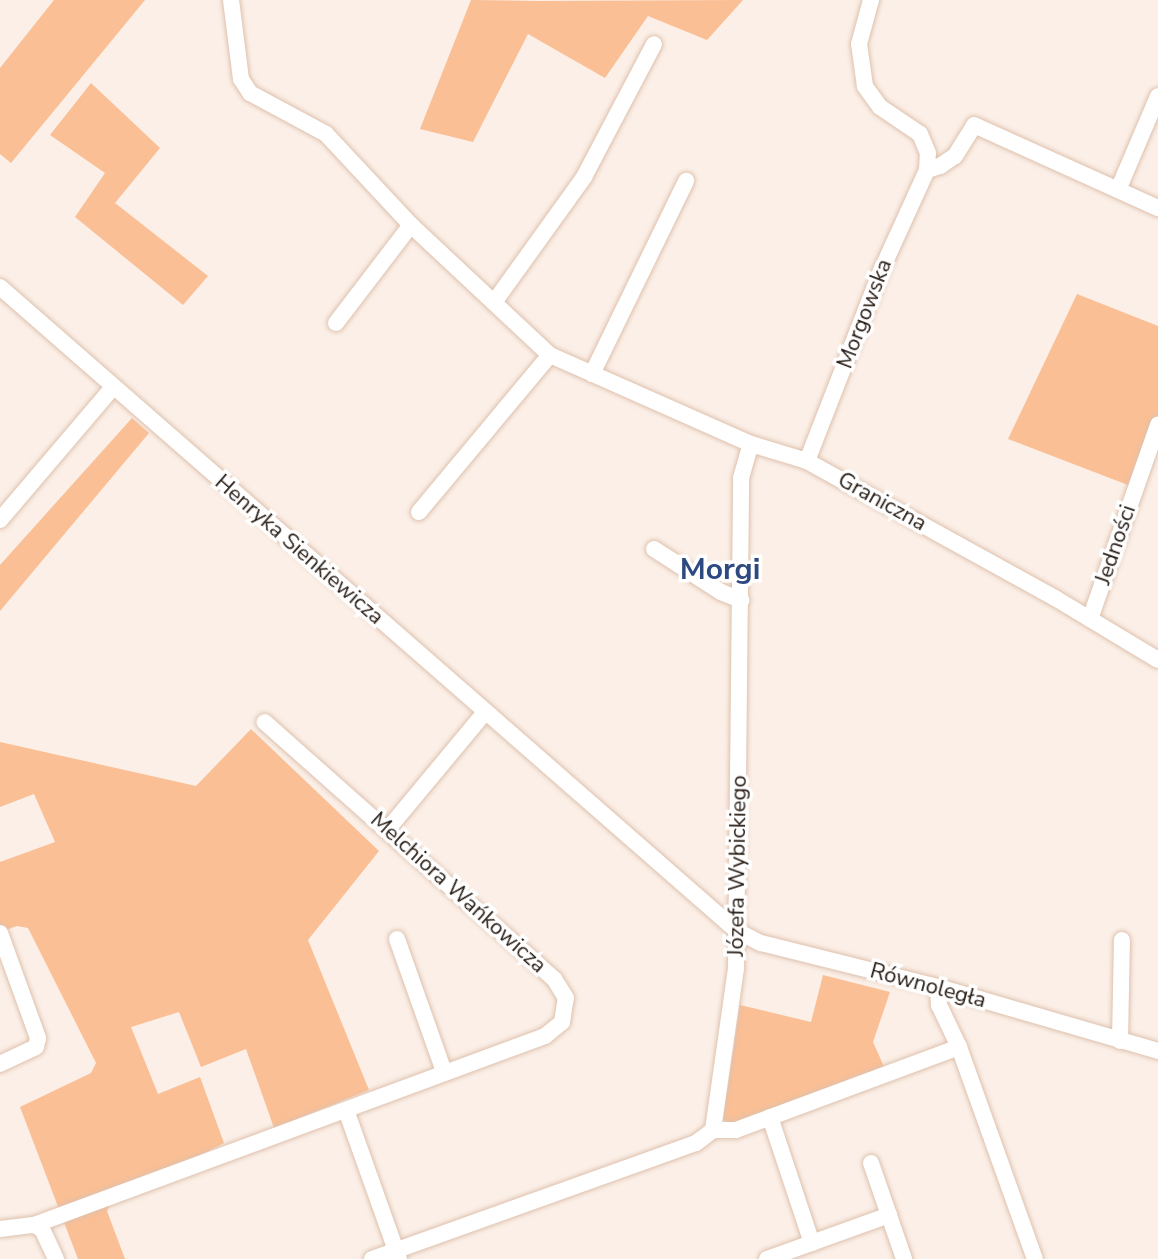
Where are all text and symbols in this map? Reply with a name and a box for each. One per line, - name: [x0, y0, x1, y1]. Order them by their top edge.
- street label: Morgowska: [832, 256, 898, 372]
- street label: Graniczna: [833, 467, 931, 537]
- street label: Henryka Sienkiewicza: [209, 470, 389, 630]
- street label: Jedności: [1090, 502, 1142, 588]
- district label: Morgi: [680, 552, 760, 588]
- street label: Józefa Wybickiego: [723, 775, 753, 957]
- street label: Melchiora Wańkowicza: [365, 807, 551, 979]
- street label: Równoległa: [867, 958, 989, 1014]

